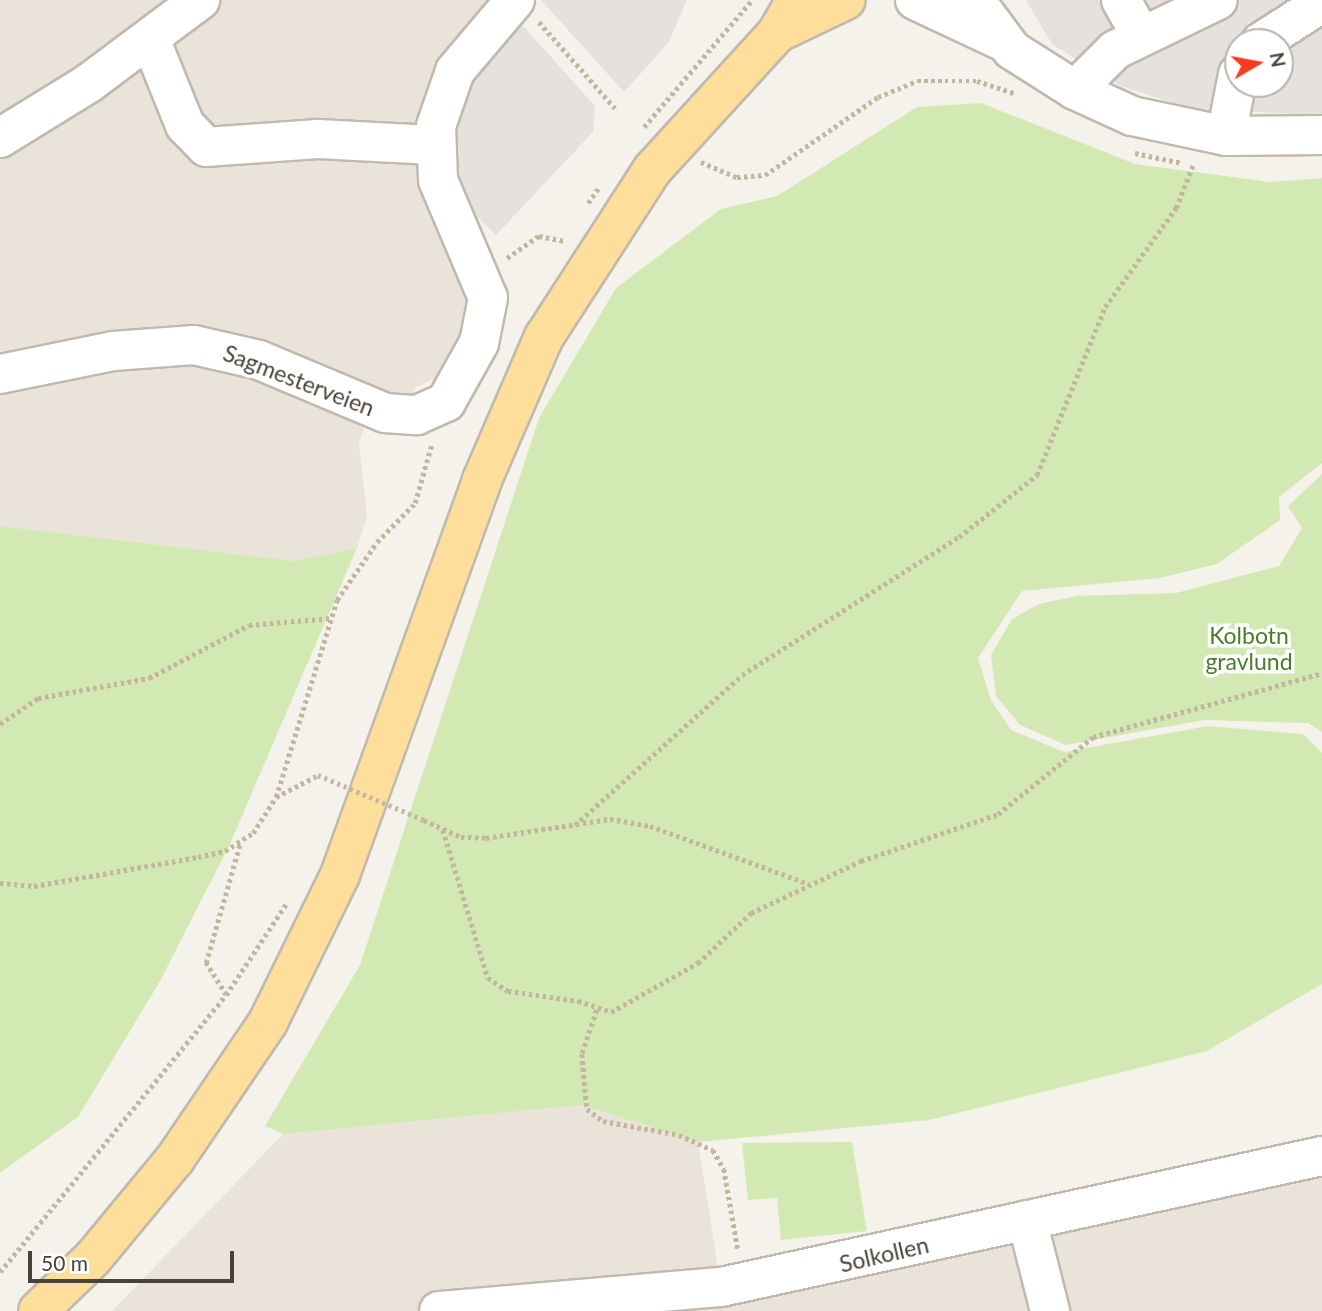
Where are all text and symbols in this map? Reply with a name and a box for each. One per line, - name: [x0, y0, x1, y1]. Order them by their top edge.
- north arrow: [1224, 28, 1294, 98]
- text: N: [1266, 50, 1291, 69]
- street label: Sagmesterveien: [220, 339, 378, 421]
- park label: Kolbotn gravlund: [1205, 621, 1293, 675]
- street label: Solkollen: [837, 1230, 931, 1278]
- scale bar: [32, 1238, 238, 1282]
- text: 50 m: [41, 1250, 88, 1275]

